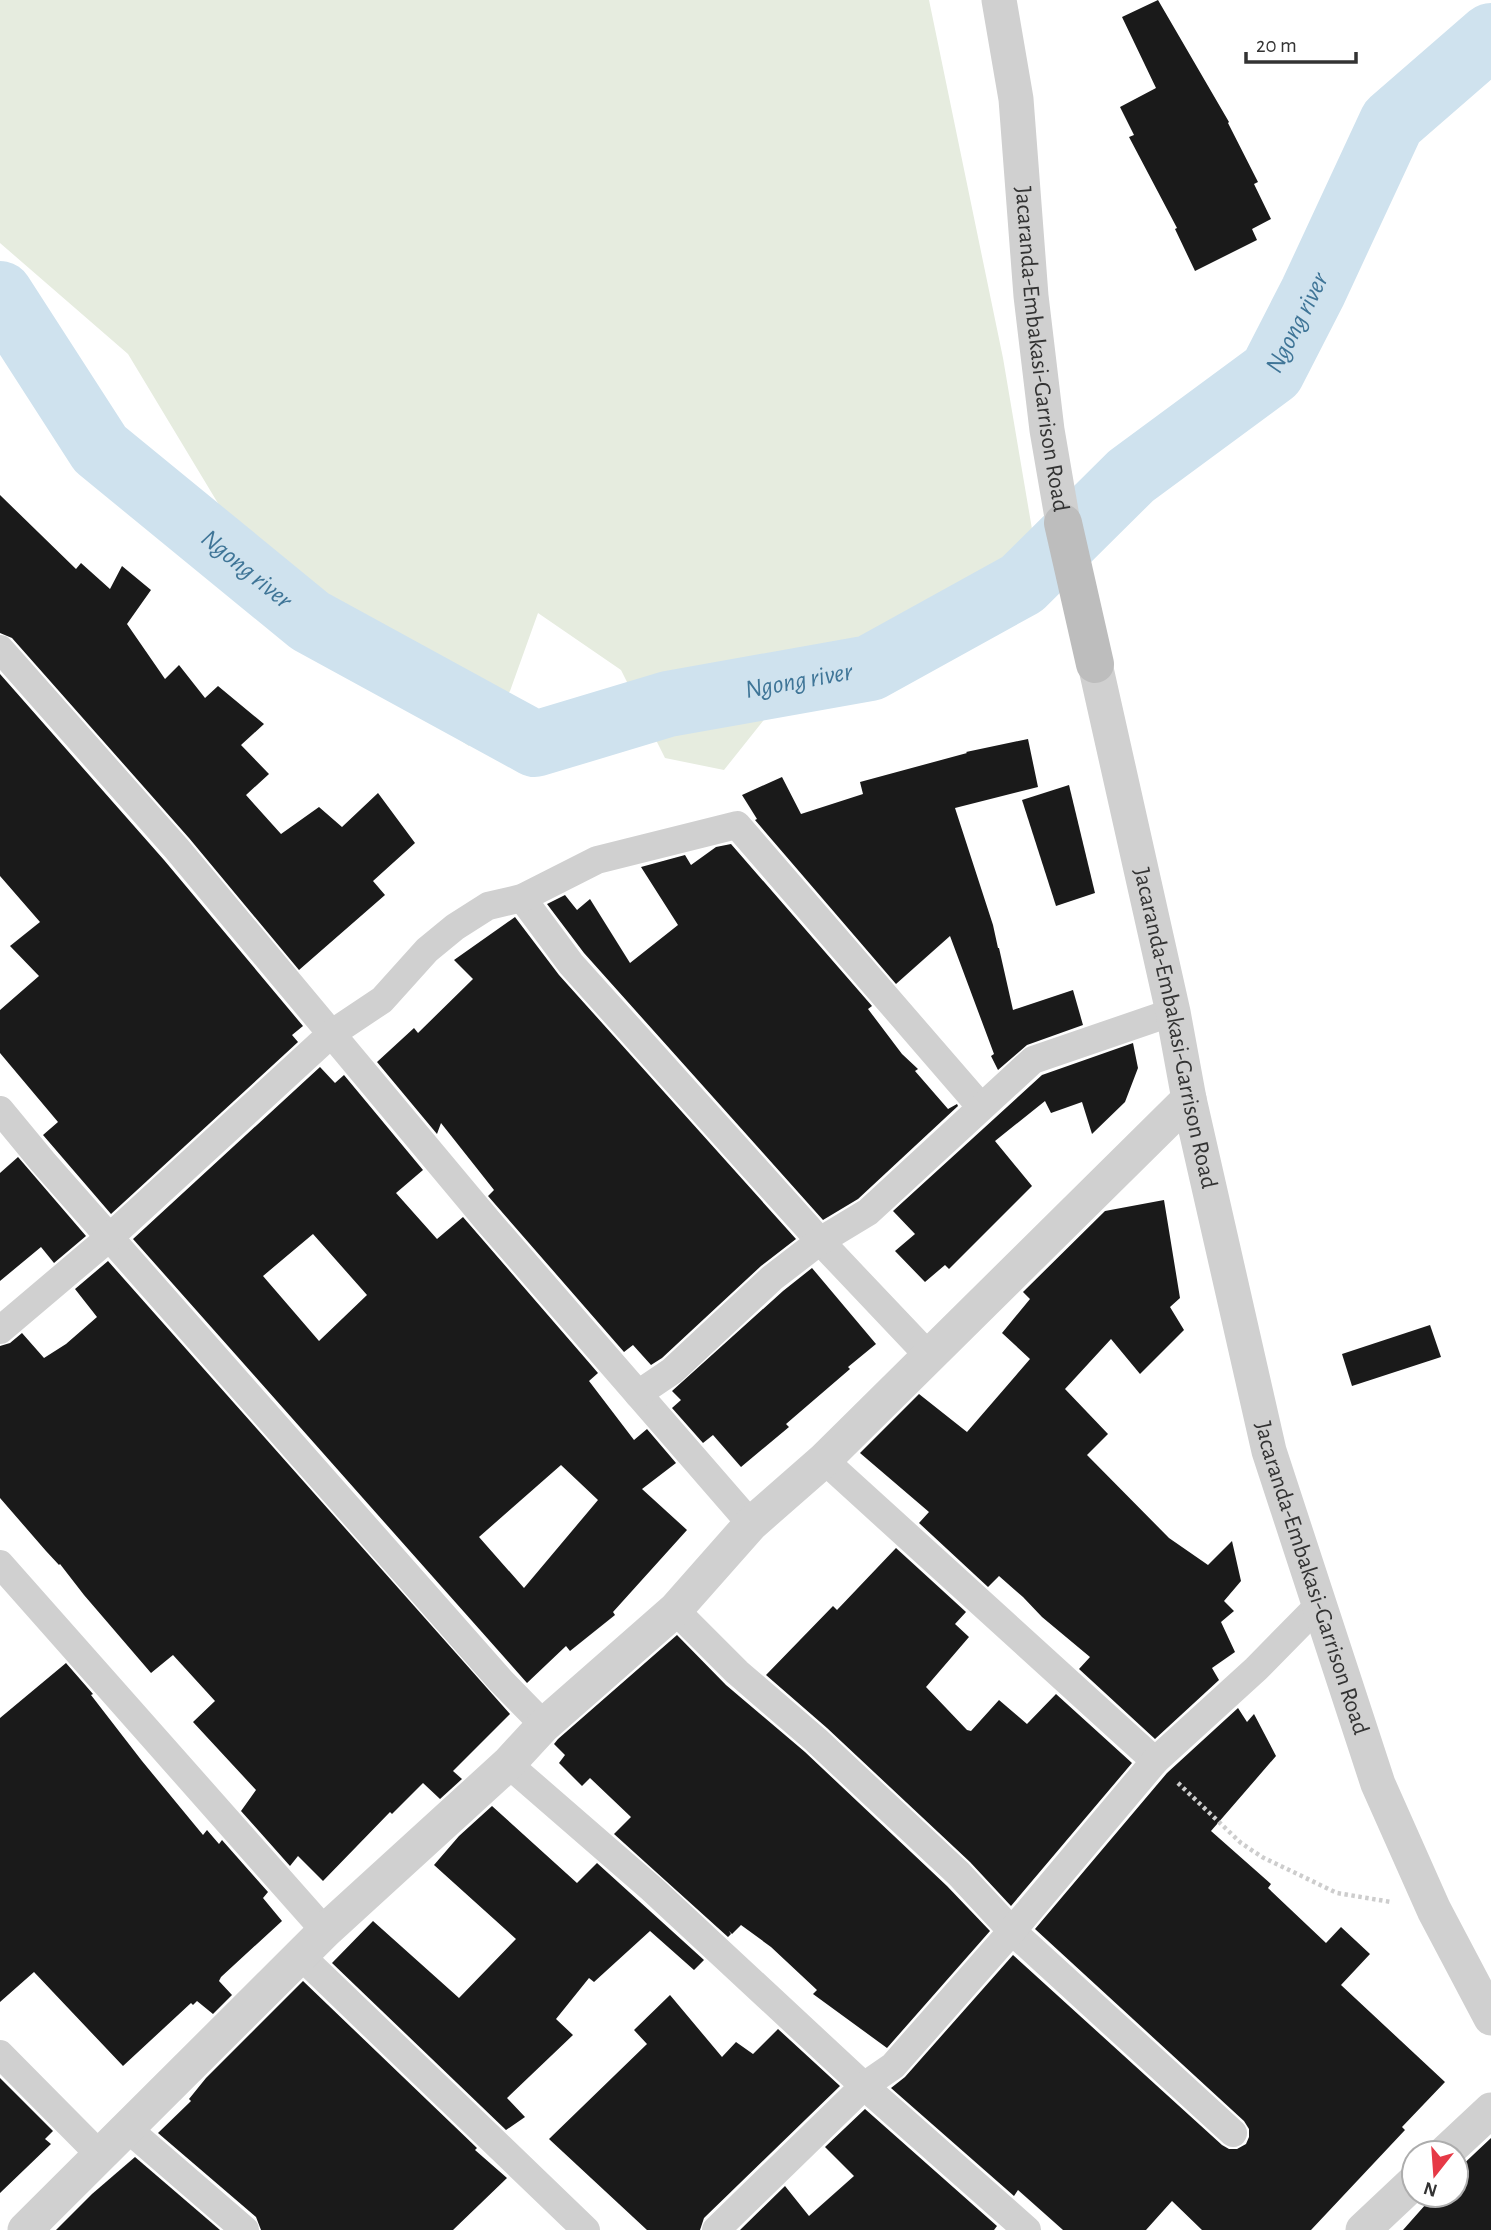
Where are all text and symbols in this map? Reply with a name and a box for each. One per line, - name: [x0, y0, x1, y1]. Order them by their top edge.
- scale bar: [1246, 21, 1356, 65]
- text: 20 m: [1256, 35, 1297, 56]
- street label: Jacaranda-Embakasi-Garrison Road: [1011, 186, 1073, 514]
- water label: Ngong river: [1261, 267, 1334, 377]
- water label: Ngong river: [196, 525, 298, 615]
- water label: Ngong river: [743, 658, 856, 703]
- street label: Jacaranda-Embakasi-Garrison Road: [1129, 866, 1221, 1191]
- street label: Jacaranda-Embakasi-Garrison Road: [1251, 1419, 1373, 1738]
- north arrow: [1400, 2139, 1470, 2209]
- text: N: [1421, 2178, 1440, 2200]

